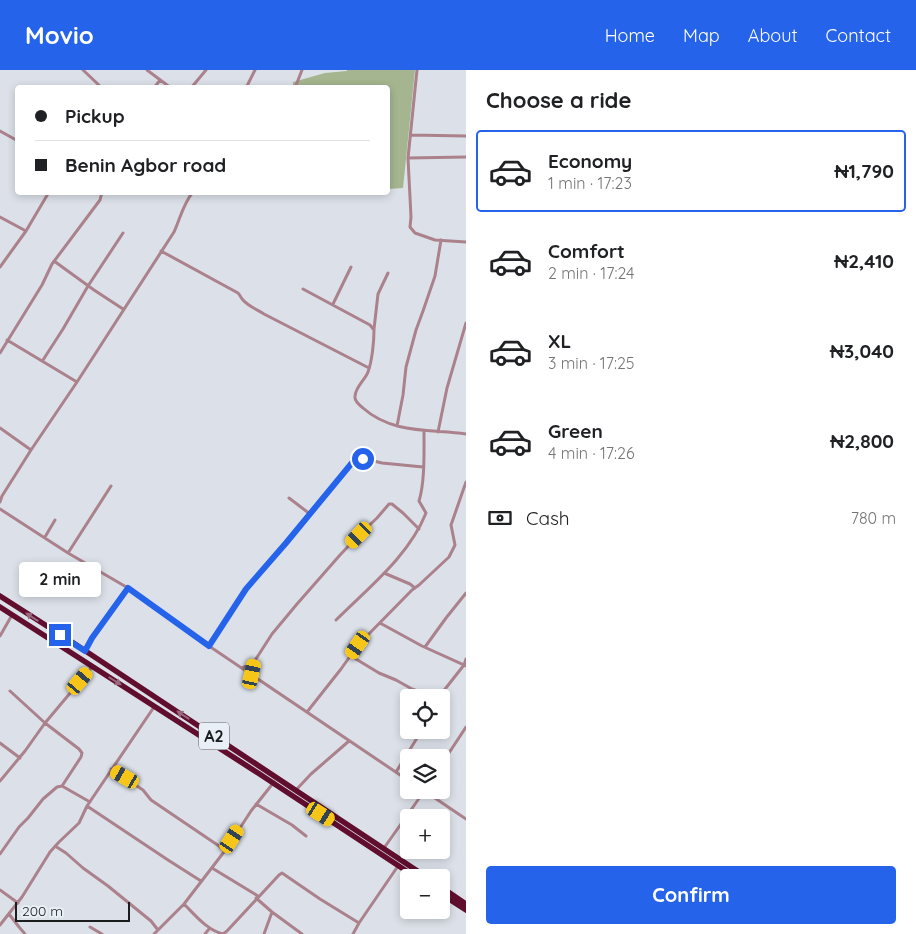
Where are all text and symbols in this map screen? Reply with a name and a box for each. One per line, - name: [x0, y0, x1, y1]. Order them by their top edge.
- text: Movio: [25, 20, 94, 50]
- text: Home: [605, 24, 655, 47]
- text: Map: [683, 24, 720, 47]
- text: About: [748, 24, 798, 47]
- text: Contact: [826, 24, 891, 47]
- text: Choose a ride: [486, 86, 631, 114]
- text: Pickup: [65, 104, 125, 128]
- icon: car: [488, 149, 533, 194]
- text: Economy: [548, 149, 632, 173]
- text: Benin Agbor road: [65, 153, 226, 177]
- text: ₦1,790: [835, 159, 894, 183]
- text: 1 min · 17:23: [548, 173, 632, 193]
- icon: car: [488, 239, 533, 284]
- text: Comfort: [548, 239, 625, 263]
- text: ₦2,410: [834, 249, 894, 273]
- text: 2 min · 17:24: [548, 263, 635, 283]
- icon: car: [488, 329, 533, 374]
- text: XL: [548, 329, 571, 353]
- text: ₦3,040: [830, 339, 894, 363]
- text: 3 min · 17:25: [548, 353, 635, 373]
- icon: car: [488, 419, 533, 464]
- text: Green: [548, 419, 603, 443]
- text: ₦2,800: [830, 429, 894, 453]
- text: 4 min · 17:26: [548, 443, 635, 463]
- route start: [352, 448, 374, 470]
- icon: cash: [486, 504, 514, 532]
- text: Cash: [526, 506, 570, 530]
- text: 780 m: [851, 508, 896, 528]
- car: [343, 519, 374, 551]
- callout: 2 min: [19, 562, 101, 598]
- text: 2 min: [39, 569, 81, 589]
- one-way arrow: [26, 612, 39, 621]
- route end: [49, 624, 71, 646]
- car: [343, 628, 372, 662]
- car: [241, 658, 262, 690]
- car: [64, 665, 95, 697]
- one-way arrow: [108, 676, 121, 686]
- map controls: [400, 689, 450, 919]
- button: locate: [400, 689, 450, 739]
- one-way arrow: [176, 710, 189, 720]
- road number: A2: [199, 722, 229, 749]
- button: layers: [400, 749, 450, 799]
- car: [108, 763, 141, 791]
- car: [304, 800, 337, 828]
- button: +: [400, 809, 450, 859]
- car: [217, 822, 246, 856]
- button: Confirm: [486, 866, 896, 924]
- button: −: [400, 869, 450, 919]
- scale bar: [15, 899, 130, 922]
- text: 200 m: [22, 902, 63, 920]

